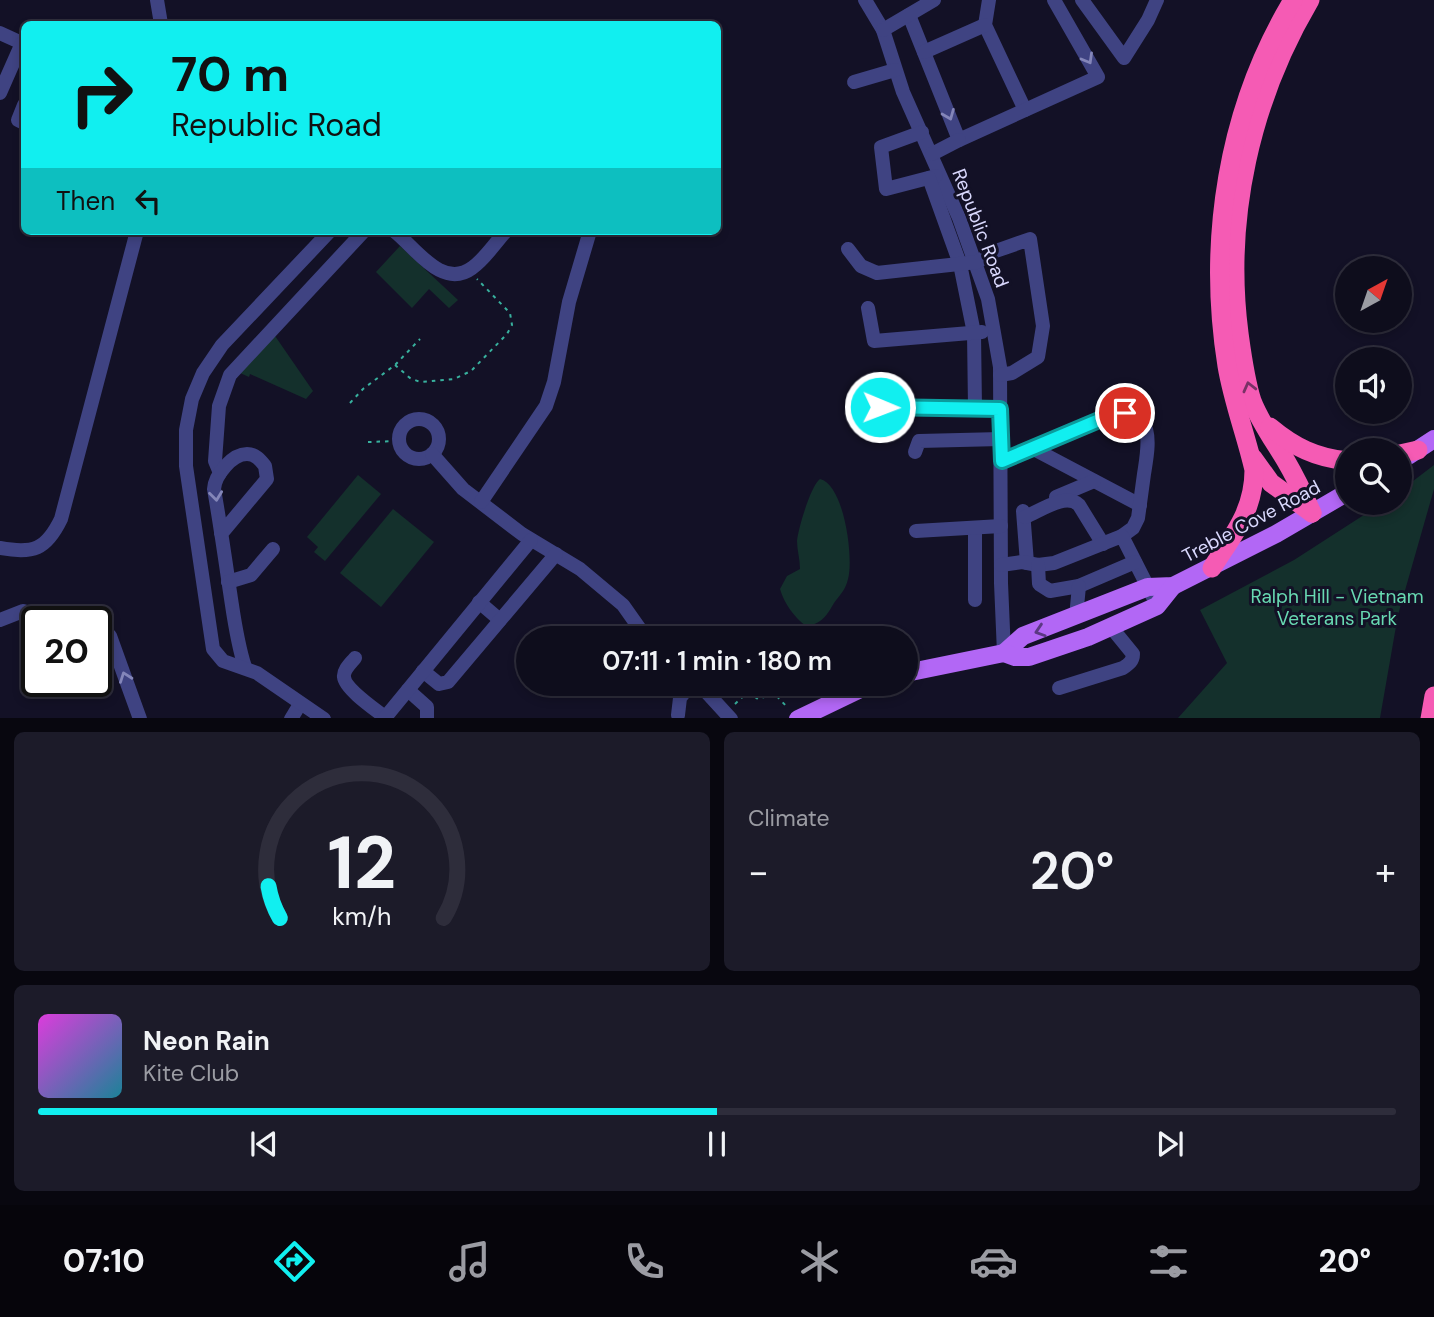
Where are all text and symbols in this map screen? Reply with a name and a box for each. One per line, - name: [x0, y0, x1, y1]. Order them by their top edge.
- text: 70 m: [171, 42, 289, 106]
- icon: right: [56, 49, 147, 140]
- one-way arrow: [1080, 52, 1093, 65]
- text: Republic Road: [171, 104, 382, 146]
- one-way arrow: [941, 109, 955, 121]
- street label: Republic Road: [946, 165, 1015, 291]
- icon: left: [129, 182, 167, 220]
- text: Then: [56, 184, 115, 218]
- north arrow: [1335, 256, 1412, 332]
- map controls: [1335, 256, 1412, 515]
- button: sound: [1335, 347, 1412, 424]
- position arrow: [843, 370, 917, 444]
- one-way arrow: [1243, 381, 1257, 393]
- pin: [1095, 383, 1155, 443]
- icon: arrive: [1106, 394, 1144, 432]
- button: search: [1335, 438, 1412, 515]
- street label: Treble Cove Road: [1178, 474, 1325, 568]
- one-way arrow: [208, 491, 223, 502]
- park label: Ralph Hill - Vietnam Veterans Park: [1250, 584, 1424, 631]
- speed limit sign: 20: [21, 606, 112, 697]
- one-way arrow: [1034, 622, 1046, 637]
- text: 07:11 · 1 min · 180 m: [602, 644, 832, 678]
- one-way arrow: [120, 671, 134, 683]
- text: Climate: [748, 803, 830, 833]
- text: 12: [328, 816, 396, 911]
- text: 20°: [1030, 837, 1114, 905]
- text: −: [748, 847, 769, 897]
- text: +: [1375, 847, 1396, 897]
- text: km/h: [332, 899, 392, 932]
- text: Neon Rain: [143, 1024, 270, 1058]
- text: Kite Club: [143, 1058, 239, 1088]
- icon: previous: [245, 1125, 283, 1163]
- icon: pause: [698, 1125, 736, 1163]
- icon: next: [1151, 1125, 1189, 1163]
- icon: directions: [270, 1237, 319, 1286]
- icon: music: [445, 1237, 494, 1286]
- icon: phone: [620, 1237, 669, 1286]
- icon: climate: [795, 1237, 844, 1286]
- icon: car: [969, 1237, 1018, 1286]
- icon: filters: [1144, 1237, 1193, 1286]
- text: 07:10: [63, 1240, 145, 1282]
- text: 20°: [1319, 1240, 1371, 1282]

